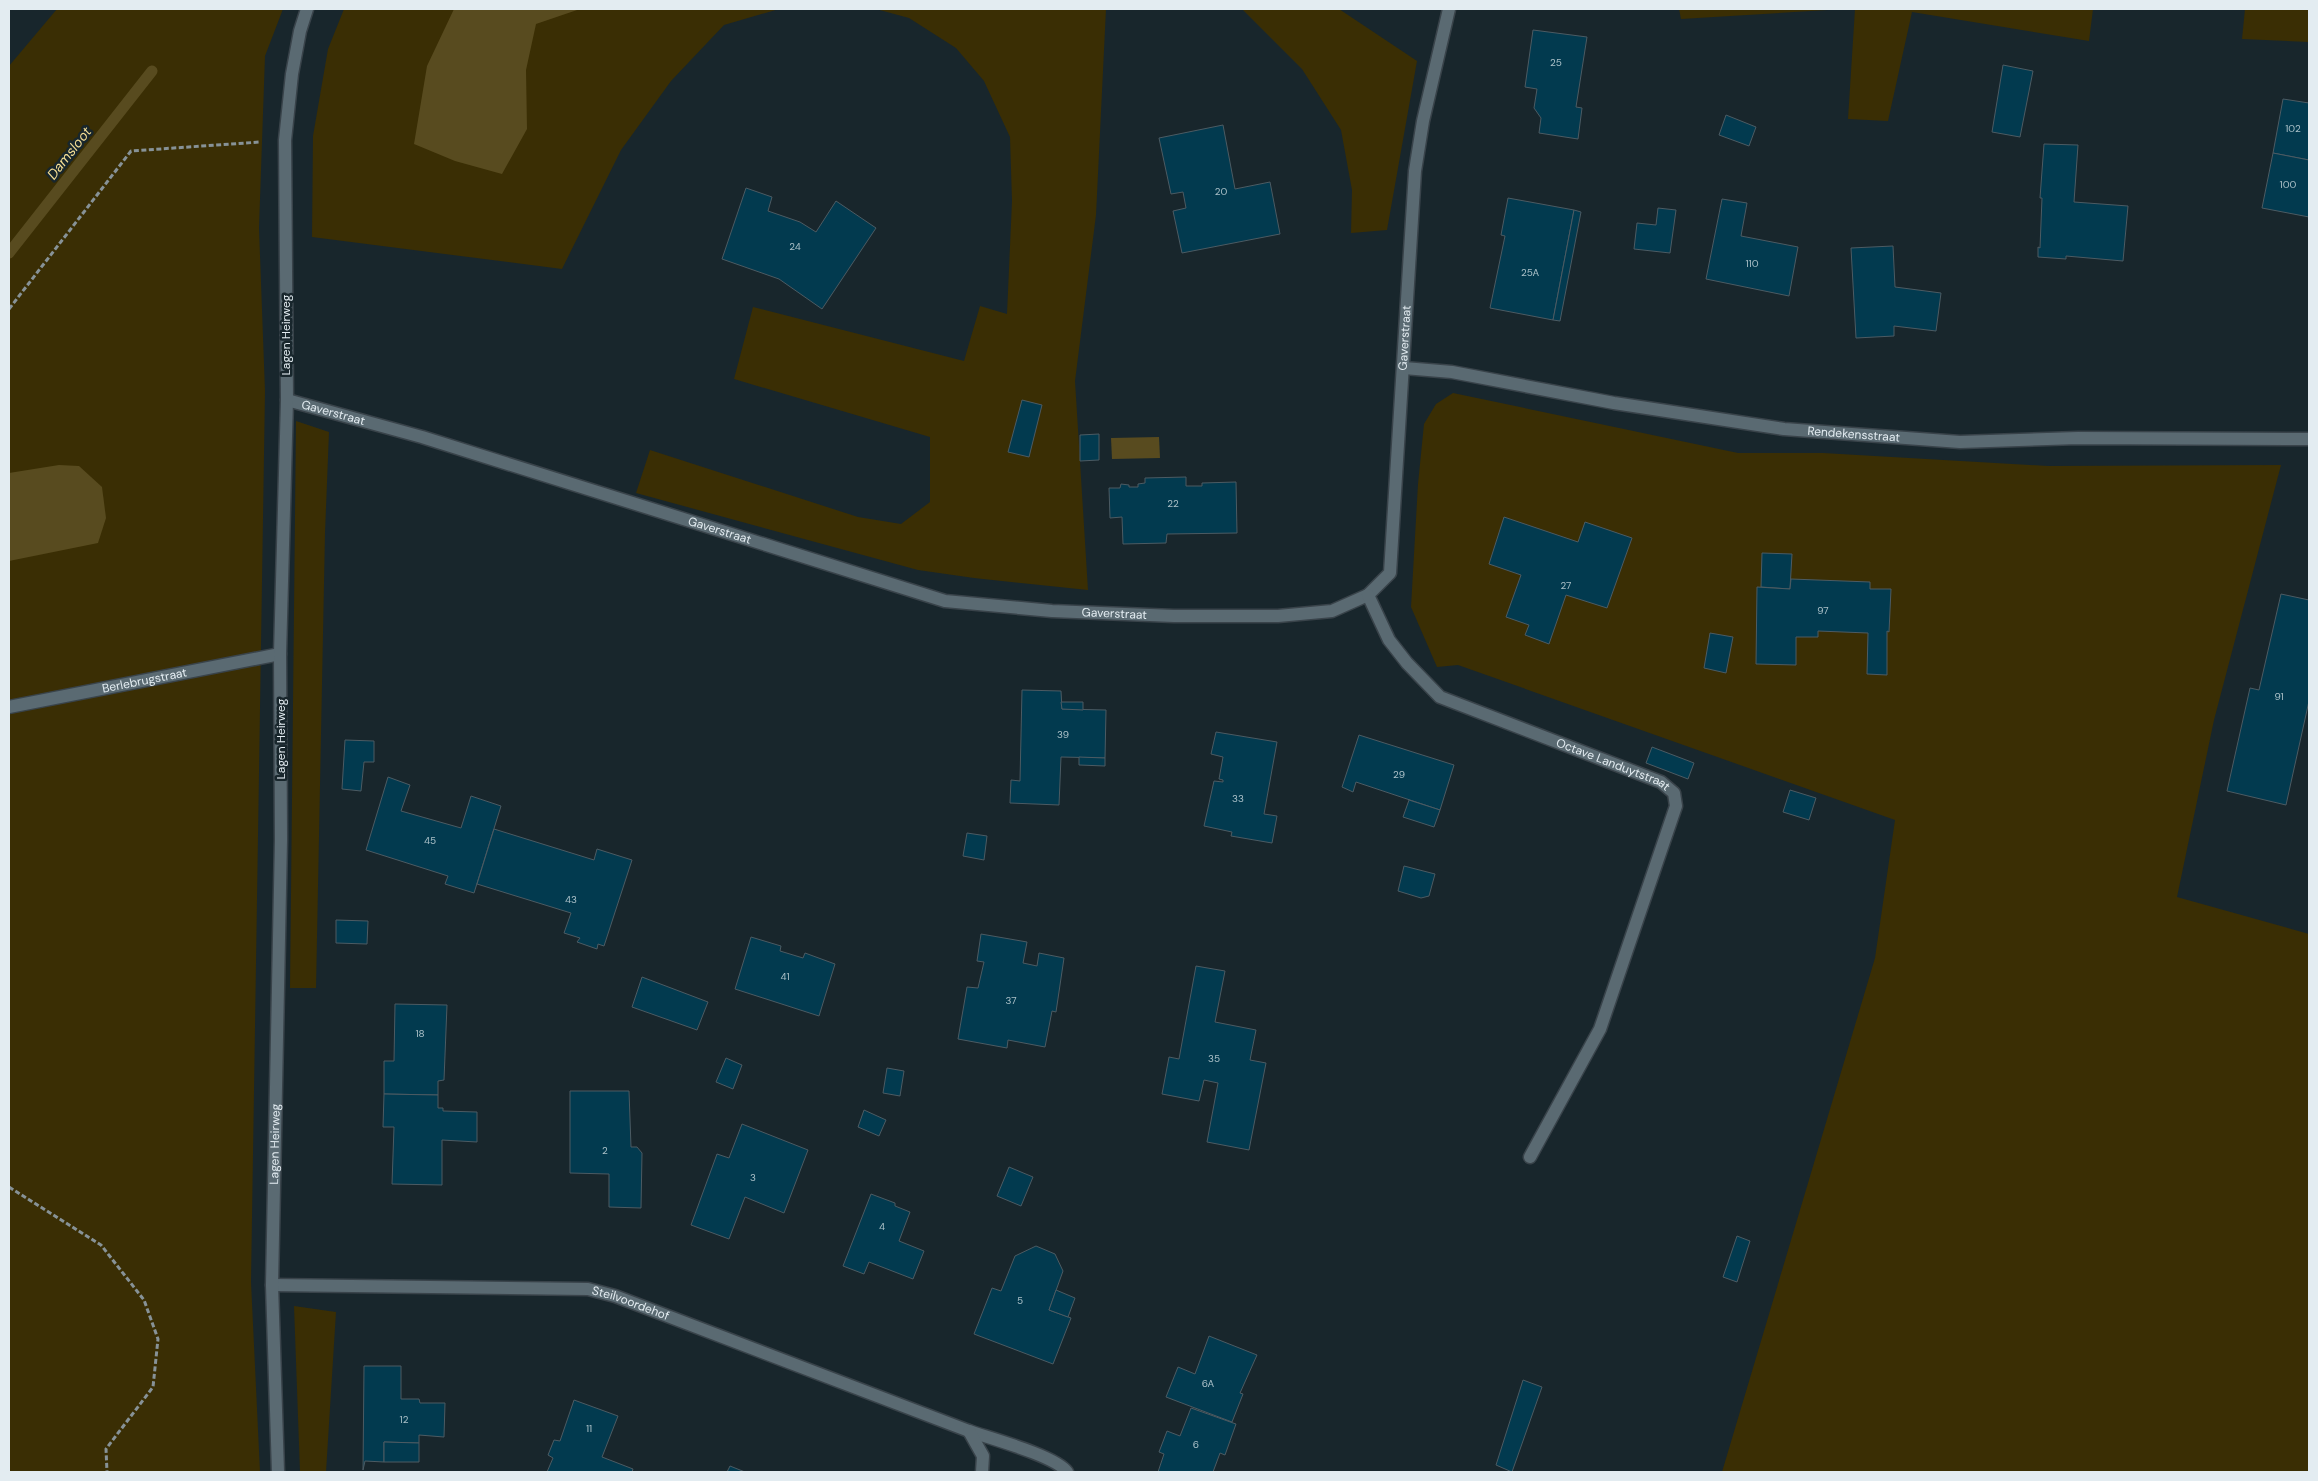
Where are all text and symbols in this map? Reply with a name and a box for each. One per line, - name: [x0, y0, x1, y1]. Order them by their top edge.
- house number: 25: [1550, 56, 1562, 69]
- house number: 102: [2285, 122, 2301, 135]
- water label: Damsloot: [43, 123, 96, 183]
- house number: 100: [2280, 178, 2297, 191]
- house number: 20: [1215, 185, 1227, 198]
- house number: 24: [789, 240, 801, 253]
- house number: 110: [1745, 257, 1759, 270]
- house number: 25A: [1521, 266, 1539, 279]
- street label: Lagen Heirweg: [278, 294, 294, 375]
- street label: Gaverstraat: [1395, 304, 1415, 371]
- street label: Gaverstraat: [300, 396, 367, 429]
- street label: Rendekensstraat: [1807, 423, 1901, 446]
- house number: 22: [1167, 497, 1179, 510]
- street label: Gaverstraat: [686, 513, 754, 548]
- house number: 27: [1561, 579, 1571, 592]
- street label: Gaverstraat: [1081, 604, 1148, 623]
- house number: 97: [1817, 604, 1829, 617]
- street label: Berlebrugstraat: [101, 664, 189, 697]
- house number: 91: [2274, 690, 2284, 703]
- street label: Lagen Heirweg: [273, 698, 289, 779]
- house number: 39: [1057, 728, 1069, 741]
- street label: Octave Landuytstraat: [1554, 734, 1674, 794]
- house number: 29: [1393, 768, 1405, 781]
- house number: 33: [1232, 792, 1244, 805]
- house number: 45: [424, 834, 436, 847]
- house number: 43: [565, 893, 577, 906]
- house number: 41: [780, 970, 790, 983]
- house number: 37: [1005, 994, 1017, 1007]
- house number: 18: [415, 1027, 425, 1040]
- house number: 35: [1208, 1052, 1220, 1065]
- street label: Lagen Heirweg: [266, 1103, 284, 1185]
- house number: 2: [602, 1144, 608, 1157]
- house number: 3: [750, 1171, 756, 1184]
- house number: 4: [879, 1220, 885, 1233]
- street label: Steilvoordehof: [590, 1282, 672, 1324]
- house number: 5: [1017, 1294, 1023, 1307]
- house number: 6A: [1202, 1377, 1215, 1390]
- house number: 12: [400, 1413, 409, 1426]
- house number: 11: [586, 1422, 592, 1435]
- house number: 6: [1193, 1438, 1199, 1451]

